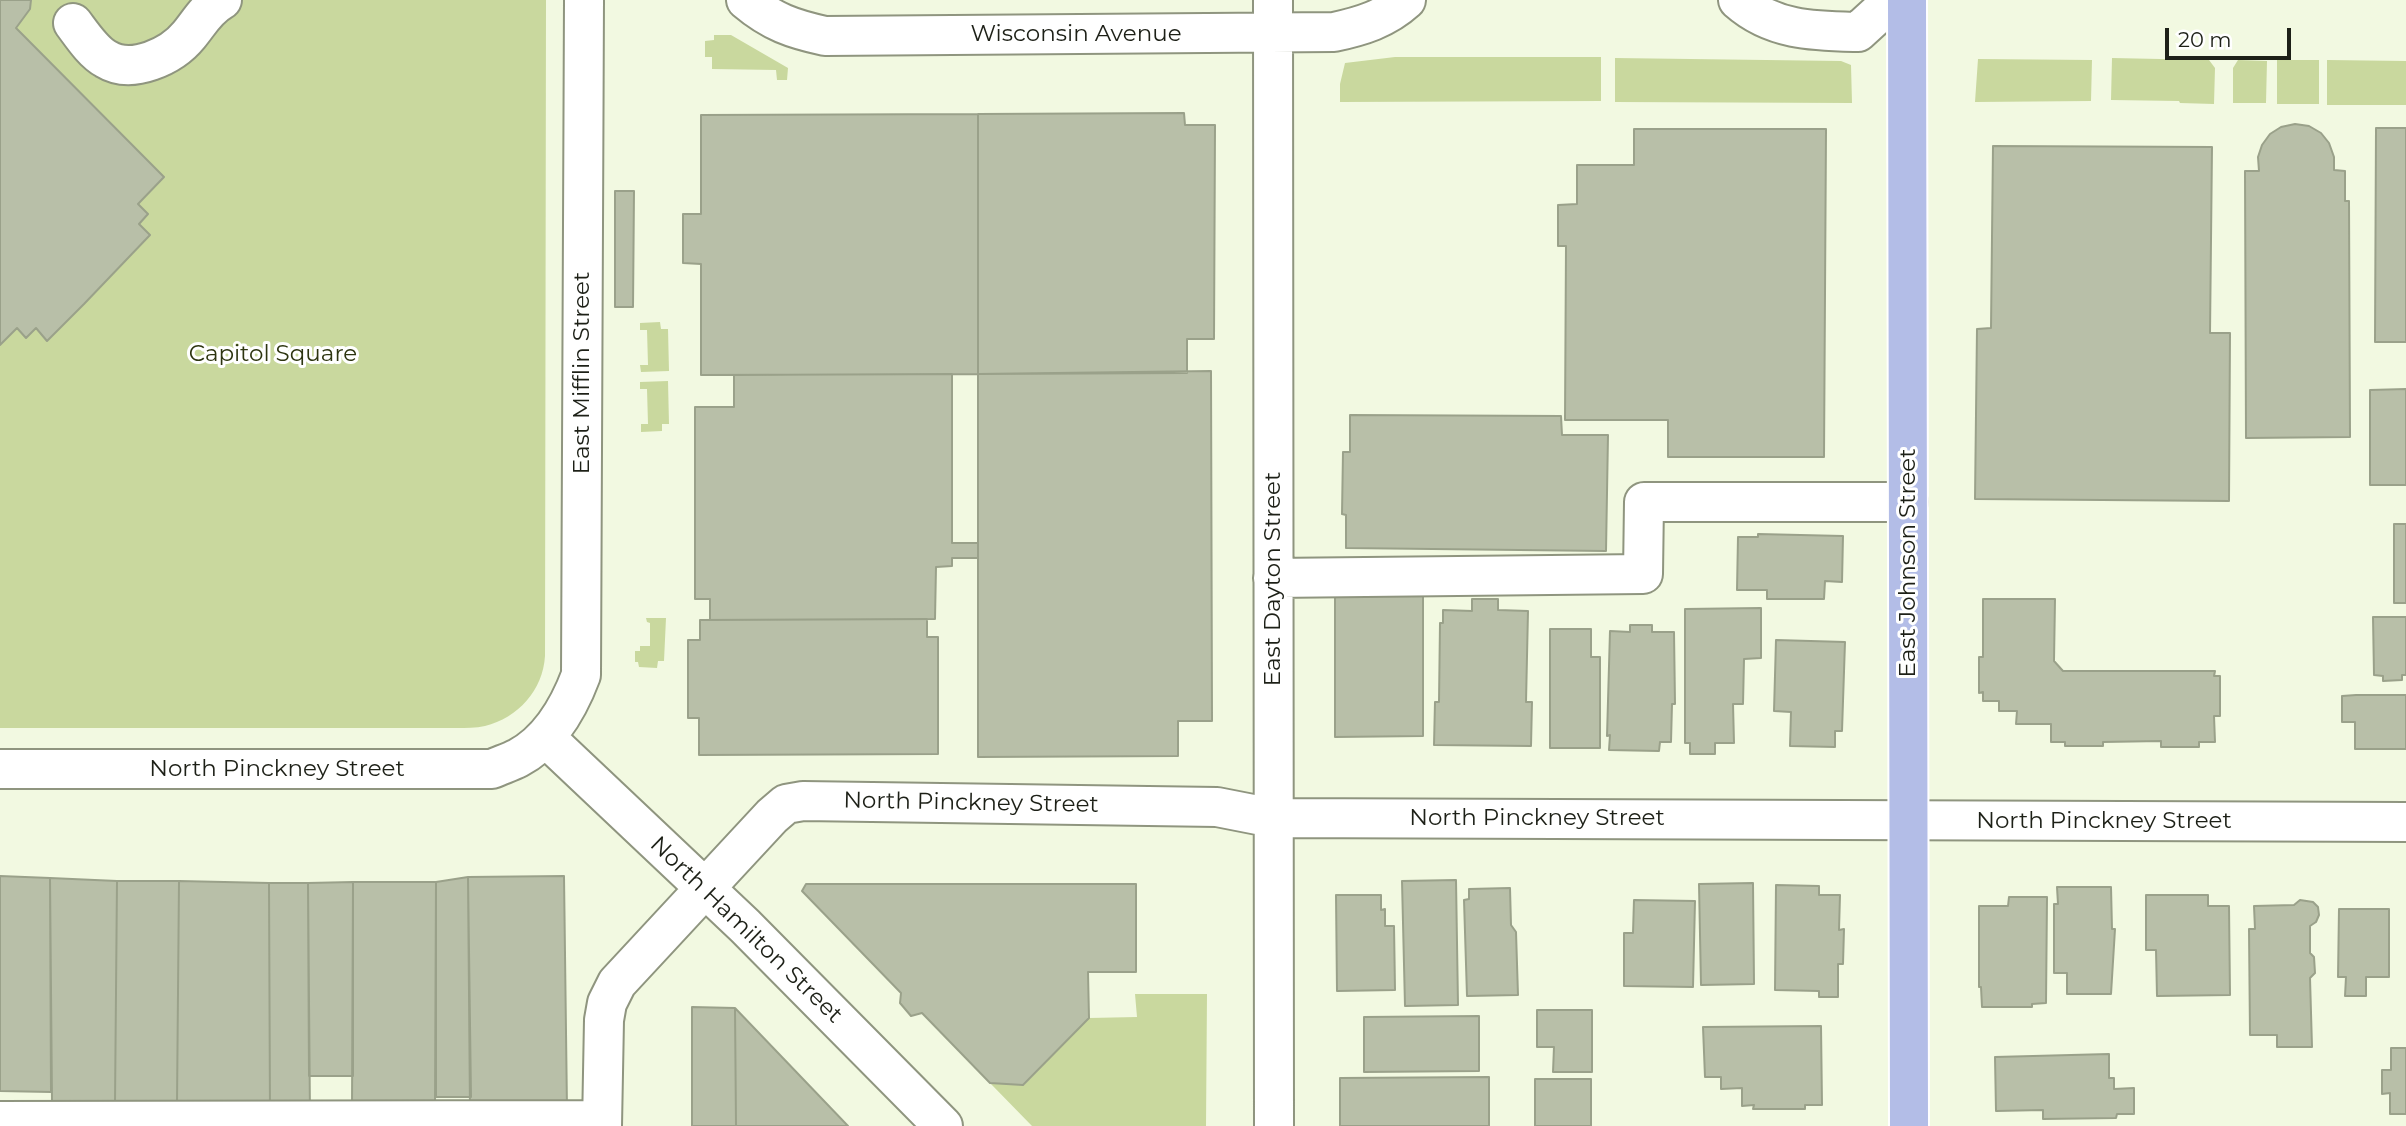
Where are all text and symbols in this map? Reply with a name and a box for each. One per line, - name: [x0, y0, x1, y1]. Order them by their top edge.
- scale bar: [2168, 14, 2294, 58]
- street label: Wisconsin Avenue: [970, 20, 1182, 48]
- text: 20 m: [2178, 27, 2232, 52]
- street label: East Mifflin Street: [568, 272, 596, 474]
- park label: Capitol Square: [189, 340, 357, 368]
- street label: East Johnson Street: [1894, 448, 1922, 678]
- street label: East Dayton Street: [1259, 472, 1287, 686]
- street label: North Pinckney Street: [149, 755, 405, 783]
- street label: North Pinckney Street: [843, 787, 1099, 819]
- street label: North Pinckney Street: [1409, 804, 1665, 832]
- street label: North Pinckney Street: [1976, 807, 2232, 835]
- street label: North Hamilton Street: [644, 831, 848, 1029]

